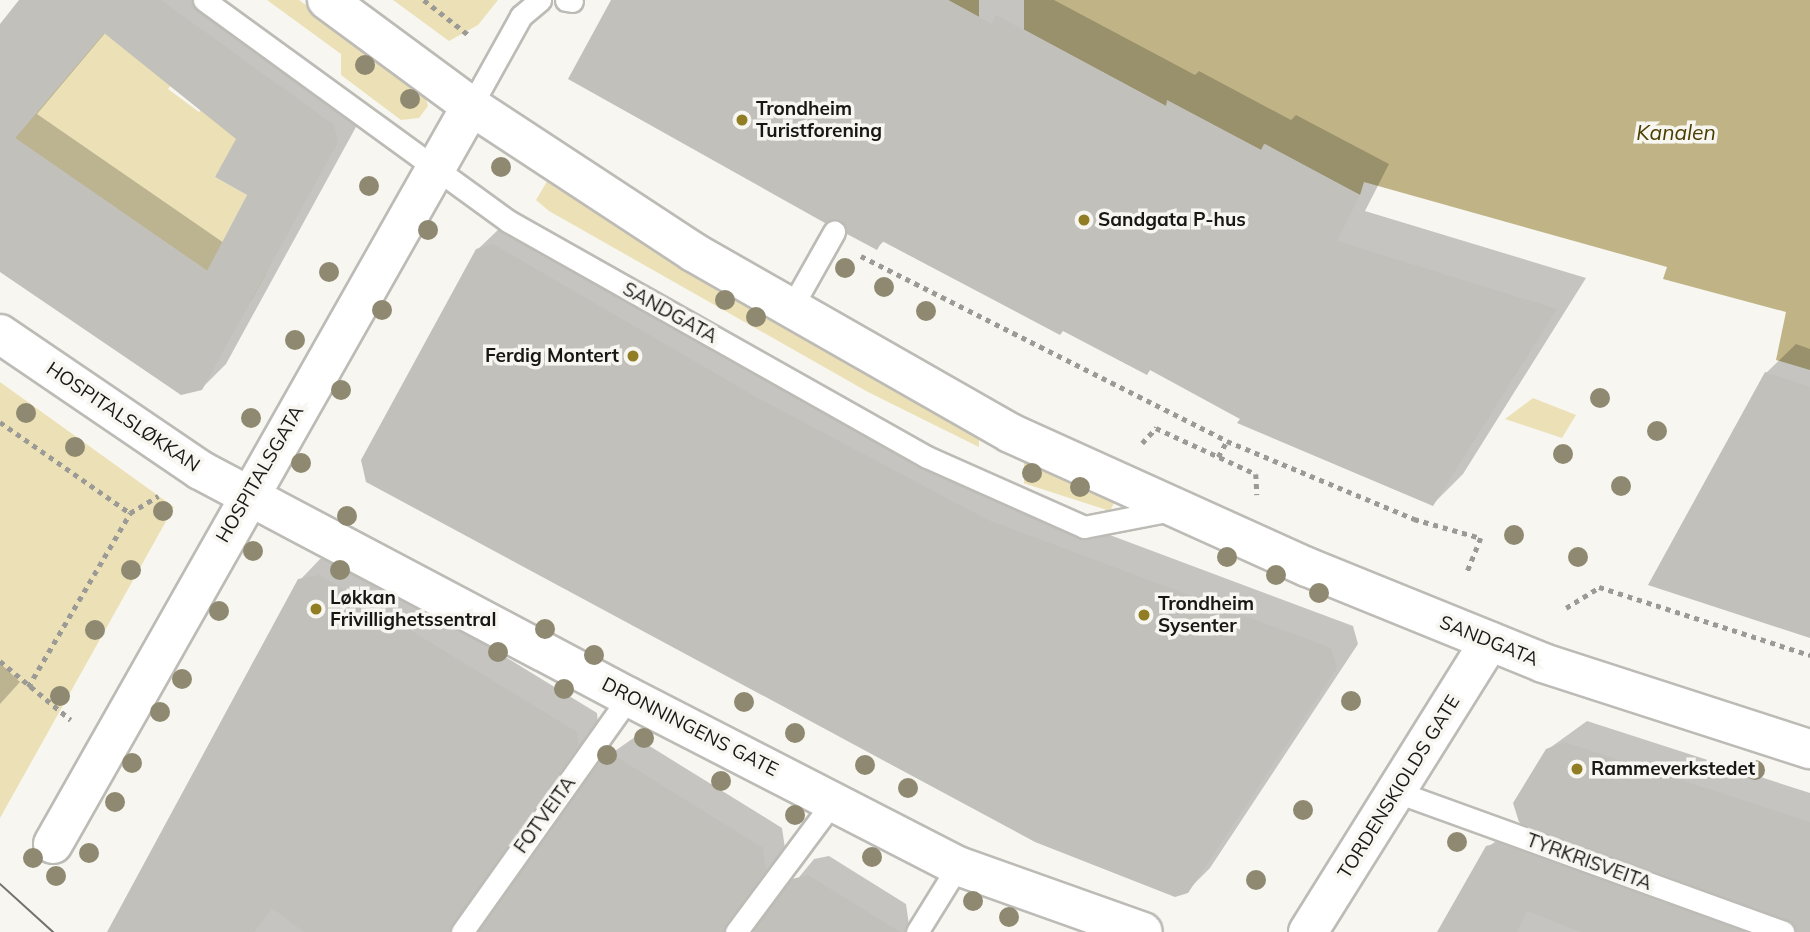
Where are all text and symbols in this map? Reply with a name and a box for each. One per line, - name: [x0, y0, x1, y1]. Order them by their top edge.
- place label: Trondheim Turistforening: [756, 98, 882, 142]
- marker: Trondheim Turistforening: [734, 112, 750, 128]
- water label: Kanalen: [1636, 119, 1716, 145]
- place label: Sandgata P-hus: [1098, 209, 1246, 231]
- marker: Sandgata P-hus: [1076, 212, 1092, 228]
- street label: SANDGATA: [619, 278, 721, 348]
- place label: Ferdig Montert: [485, 345, 619, 367]
- marker: Ferdig Montert: [625, 348, 641, 364]
- street label: HOSPITALSLØKKAN: [42, 357, 204, 477]
- street label: HOSPITALSGATA: [211, 401, 309, 547]
- place label: Løkkan Frivillighetssentral: [330, 587, 496, 631]
- place label: Trondheim Sysenter: [1158, 593, 1254, 637]
- marker: Løkkan Frivillighetssentral: [308, 601, 324, 617]
- marker: Trondheim Sysenter: [1136, 607, 1152, 623]
- street label: SANDGATA: [1436, 611, 1542, 671]
- street label: DRONNINGENS GATE: [598, 673, 782, 781]
- street label: TORDENSKIOLDS GATE: [1333, 691, 1465, 883]
- place label: Rammeverkstedet: [1591, 758, 1755, 780]
- marker: Rammeverkstedet: [1569, 761, 1585, 777]
- street label: FOTVEITA: [510, 772, 580, 858]
- street label: TYRKRISVEITA: [1523, 829, 1655, 895]

